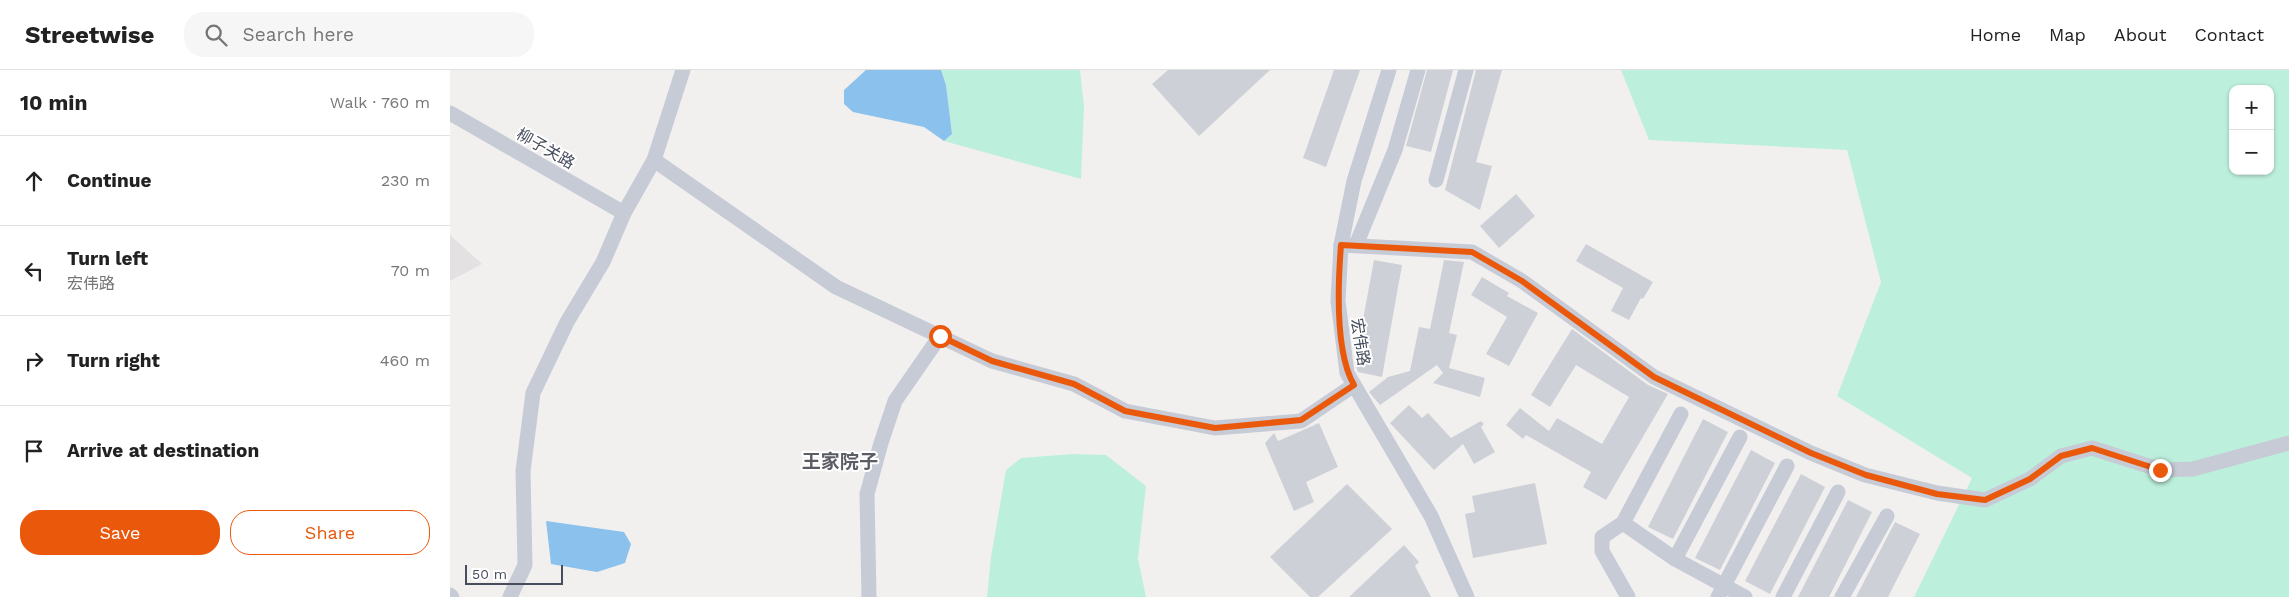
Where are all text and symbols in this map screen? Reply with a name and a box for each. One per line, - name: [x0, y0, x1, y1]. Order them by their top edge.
- search box: [184, 12, 534, 57]
- text: Streetwise: [25, 21, 154, 49]
- icon: search: [202, 21, 230, 49]
- text: Search here: [242, 23, 354, 46]
- text: Home: [1970, 24, 2021, 45]
- text: Map: [2049, 24, 2086, 45]
- text: About: [2114, 24, 2166, 45]
- text: Contact: [2194, 24, 2264, 45]
- map controls: [2229, 85, 2274, 175]
- button: +: [2229, 85, 2274, 130]
- text: 10 min: [20, 90, 87, 115]
- text: Walk · 760 m: [330, 93, 430, 112]
- street label: 柳子关路: [513, 124, 578, 173]
- button: −: [2229, 130, 2274, 175]
- icon: ahead: [20, 167, 48, 195]
- text: Continue: [67, 169, 151, 192]
- text: 230 m: [381, 171, 430, 190]
- text: Turn left: [67, 247, 148, 270]
- icon: left: [20, 257, 48, 285]
- text: 70 m: [391, 261, 430, 280]
- text: 宏伟路: [67, 274, 115, 293]
- street label: 宏伟路: [1347, 317, 1374, 367]
- route start: [929, 325, 952, 348]
- icon: right: [20, 347, 48, 375]
- text: Turn right: [67, 349, 160, 372]
- text: 460 m: [380, 351, 430, 370]
- icon: arrive: [20, 437, 48, 465]
- text: Arrive at destination: [67, 439, 259, 462]
- district label: 王家院子: [802, 450, 878, 473]
- route end: [2149, 459, 2172, 482]
- button: Save: [20, 510, 220, 555]
- button: Share: [230, 510, 430, 555]
- scale bar: [465, 562, 562, 585]
- text: 50 m: [472, 566, 507, 582]

